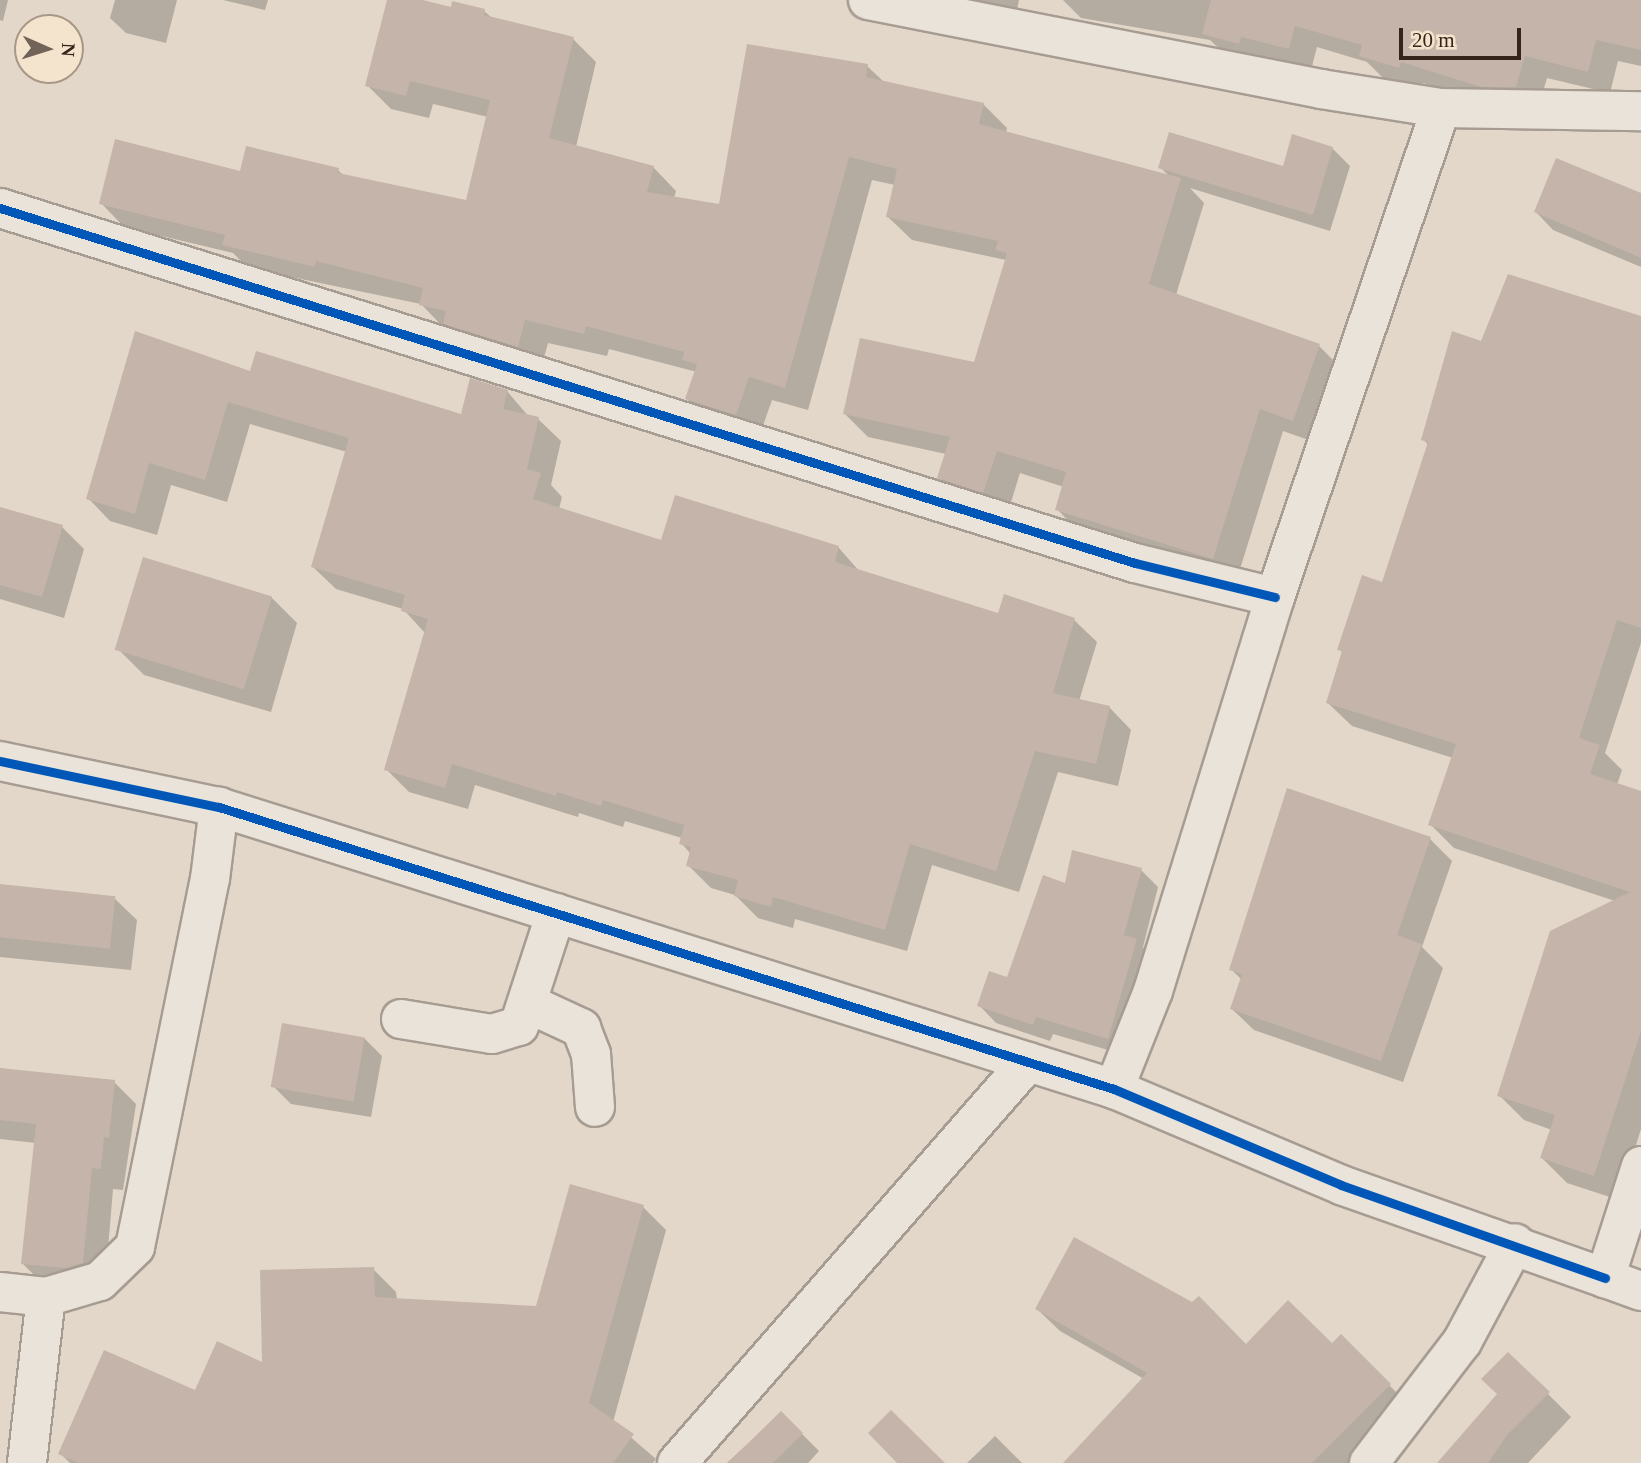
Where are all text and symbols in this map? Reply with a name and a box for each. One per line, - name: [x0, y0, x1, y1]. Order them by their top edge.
- north arrow: [14, 14, 84, 84]
- scale bar: [1403, 14, 1526, 58]
- text: 20 m: [1412, 28, 1455, 52]
- text: N: [58, 43, 79, 57]

